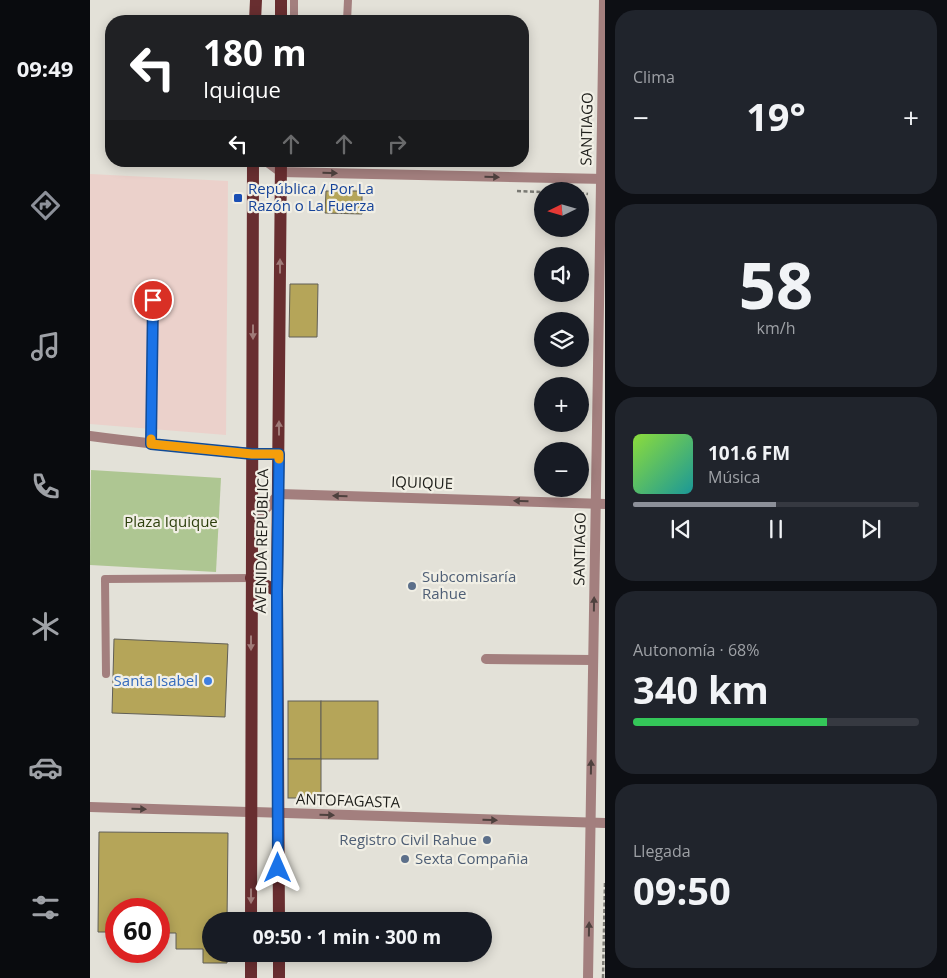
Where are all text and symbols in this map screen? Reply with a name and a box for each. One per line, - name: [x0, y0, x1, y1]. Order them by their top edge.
- text: 180 m: [203, 29, 307, 76]
- icon: left: [120, 35, 185, 100]
- text: 09:49: [17, 53, 73, 83]
- text: Clima: [633, 66, 675, 88]
- text: Iquique: [203, 74, 281, 104]
- text: 19°: [746, 90, 806, 142]
- street label: SANTIAGO: [575, 92, 597, 166]
- text: −: [633, 98, 649, 136]
- text: +: [903, 98, 919, 136]
- icon: left: [224, 130, 252, 158]
- icon: ahead: [277, 130, 305, 158]
- icon: ahead: [330, 130, 358, 158]
- icon: right: [383, 130, 411, 158]
- one-way arrow: [322, 169, 338, 177]
- one-way arrow: [484, 173, 500, 181]
- place label: República / Por La Razón o La Fuerza: [248, 178, 375, 215]
- north arrow: [534, 182, 589, 238]
- map controls: [534, 182, 589, 497]
- icon: directions: [28, 188, 63, 223]
- marker: República / Por La Razón o La Fuerza: [232, 192, 244, 204]
- text: 58: [739, 240, 813, 328]
- button: sound: [534, 247, 589, 302]
- one-way arrow: [276, 257, 284, 273]
- pin: [132, 279, 174, 321]
- icon: arrive: [139, 286, 167, 314]
- button: layers: [534, 312, 589, 367]
- text: km/h: [757, 317, 795, 339]
- one-way arrow: [249, 325, 257, 341]
- icon: music: [28, 329, 63, 364]
- button: +: [534, 377, 589, 432]
- one-way arrow: [275, 420, 283, 436]
- text: 101.6 FM: [708, 440, 790, 466]
- button: −: [534, 442, 589, 497]
- text: Música: [708, 466, 760, 488]
- street label: AVENIDA REPÚBLICA: [250, 468, 272, 614]
- icon: phone: [28, 469, 63, 504]
- street label: IQUIQUE: [391, 471, 453, 493]
- one-way arrow: [331, 492, 347, 500]
- one-way arrow: [513, 497, 529, 505]
- park label: Plaza Iquique: [124, 511, 218, 531]
- street label: SANTIAGO: [568, 512, 590, 586]
- icon: previous: [667, 515, 695, 543]
- icon: pause: [762, 515, 790, 543]
- icon: next: [857, 515, 885, 543]
- place label: Subcomisaría Rahue: [422, 566, 516, 603]
- marker: Subcomisaría Rahue: [406, 580, 418, 592]
- one-way arrow: [590, 596, 598, 612]
- icon: climate: [28, 609, 63, 644]
- one-way arrow: [247, 635, 255, 651]
- text: Autonomía · 68%: [633, 639, 759, 661]
- text: 340 km: [633, 663, 769, 715]
- place label: Santa Isabel: [114, 670, 198, 690]
- marker: Santa Isabel: [202, 675, 214, 687]
- icon: car: [28, 750, 63, 785]
- one-way arrow: [588, 759, 596, 775]
- street label: ANTOFAGASTA: [296, 788, 401, 812]
- one-way arrow: [131, 805, 147, 813]
- one-way arrow: [319, 812, 335, 820]
- one-way arrow: [482, 816, 498, 824]
- place label: Registro Civil Rahue: [339, 829, 477, 849]
- marker: Registro Civil Rahue: [481, 834, 493, 846]
- text: Llegada: [633, 840, 691, 862]
- position arrow: [251, 841, 303, 893]
- place label: Sexta Compañia: [415, 848, 528, 868]
- marker: Sexta Compañia: [399, 853, 411, 865]
- text: 09:50: [633, 864, 731, 916]
- one-way arrow: [247, 889, 255, 905]
- icon: filters: [28, 890, 63, 925]
- speed limit sign: 60: [105, 898, 170, 963]
- one-way arrow: [585, 921, 593, 937]
- text: 09:50 · 1 min · 300 m: [253, 924, 441, 950]

